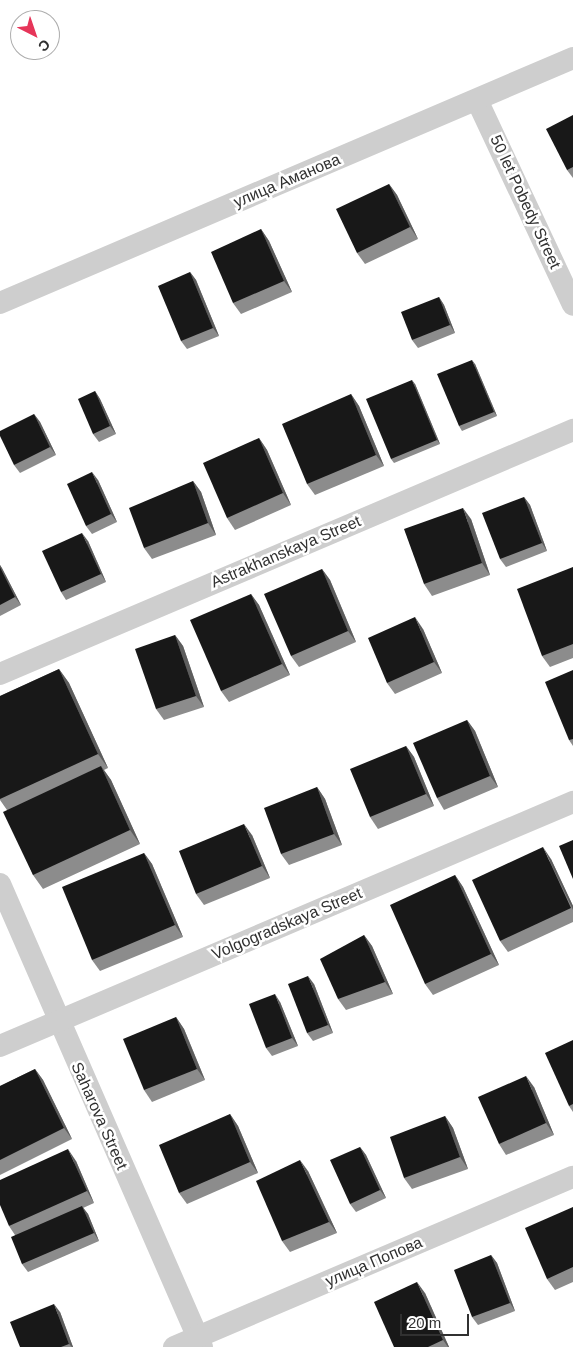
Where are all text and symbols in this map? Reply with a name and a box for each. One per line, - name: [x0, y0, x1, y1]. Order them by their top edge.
- north arrow: [10, 10, 60, 60]
- text: С: [35, 36, 53, 55]
- street label: 50 let Pobedy Street: [486, 132, 564, 272]
- street label: улица Аманова: [231, 150, 343, 212]
- street label: Astrakhanskaya Street: [208, 512, 364, 592]
- street label: Volgogradskaya Street: [209, 884, 365, 964]
- street label: Saharova Street: [67, 1059, 131, 1173]
- street label: улица Попова: [323, 1233, 425, 1291]
- scale bar: [403, 1304, 472, 1336]
- text: 20 m: [408, 1314, 441, 1331]

